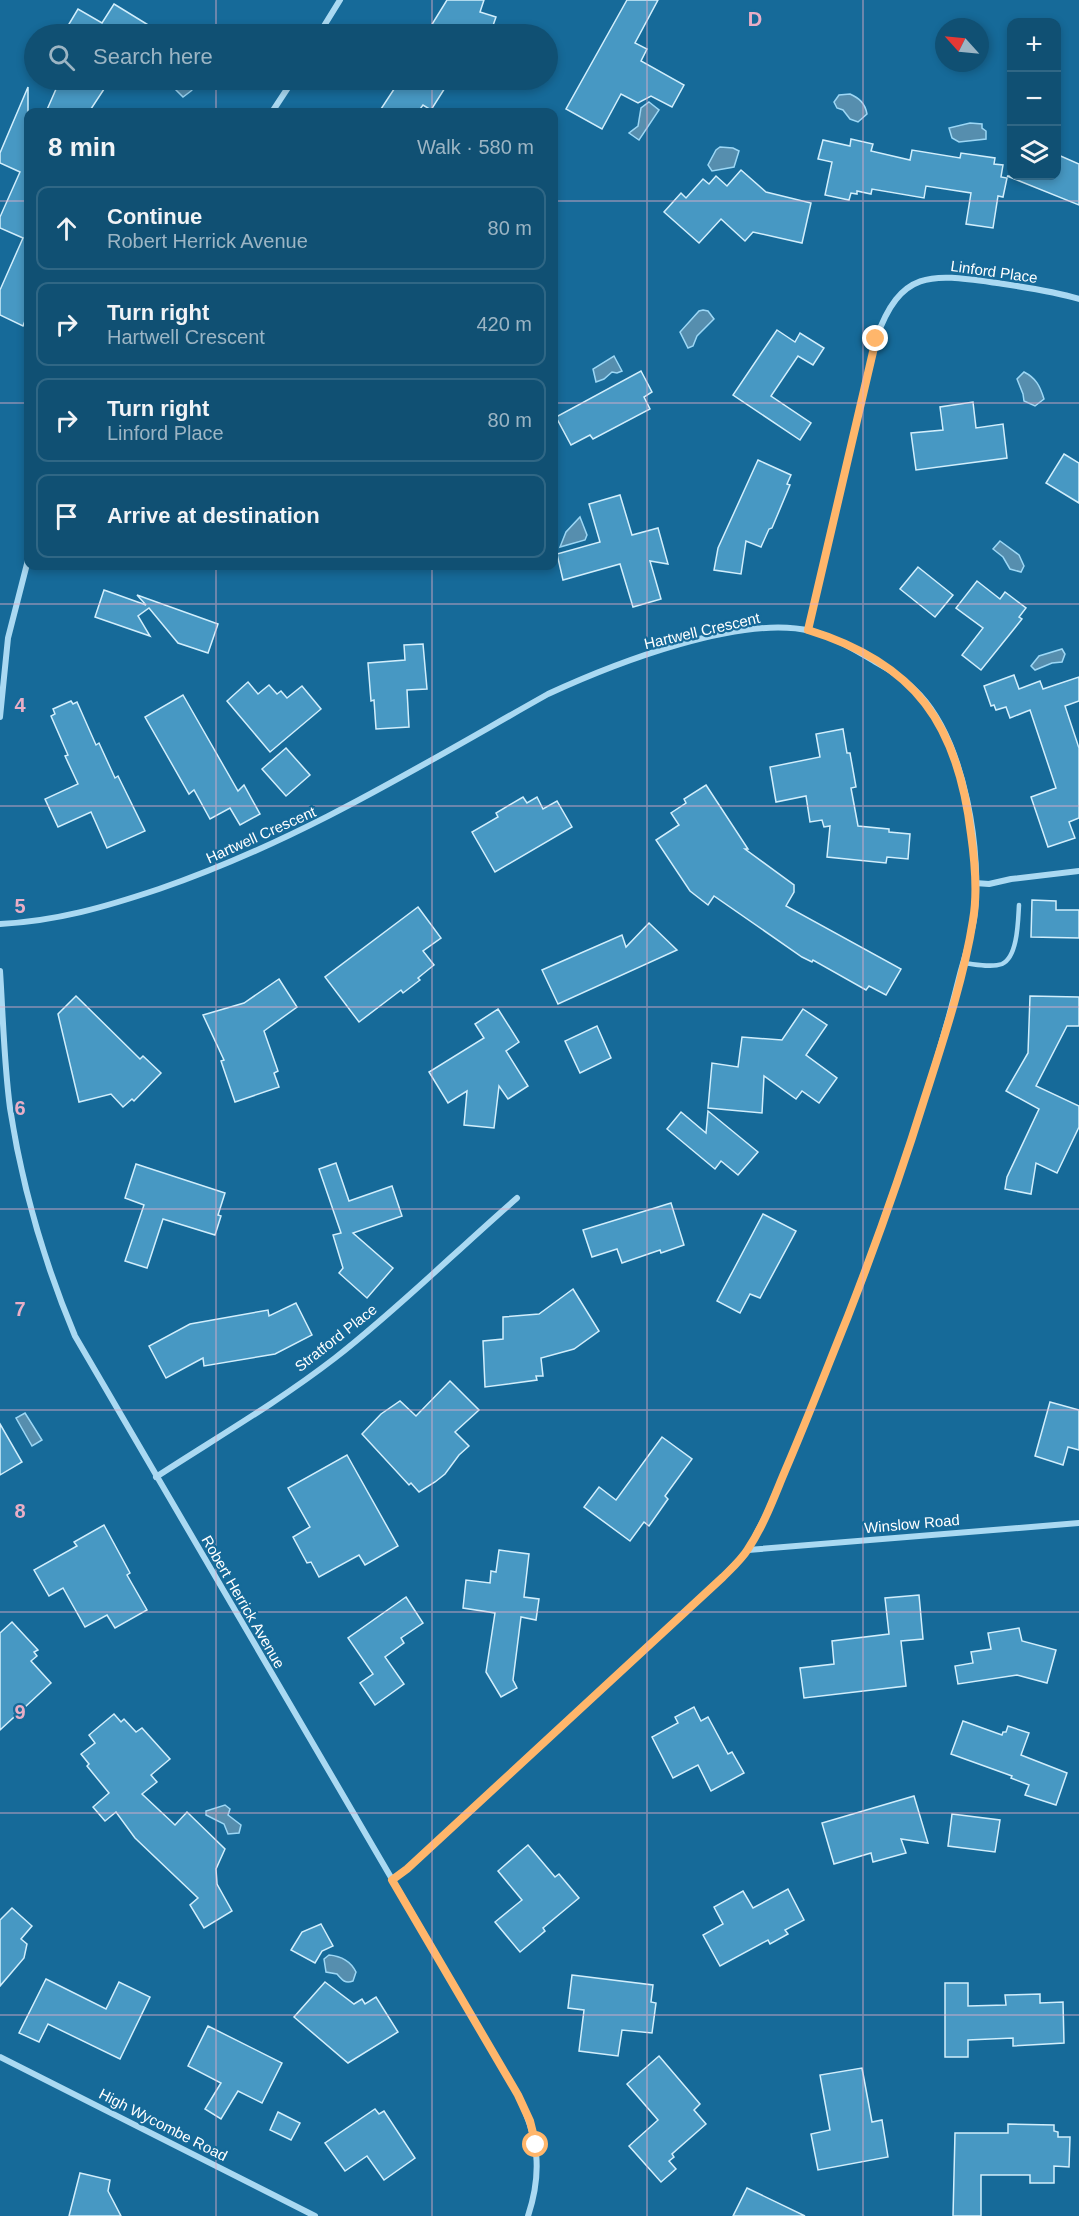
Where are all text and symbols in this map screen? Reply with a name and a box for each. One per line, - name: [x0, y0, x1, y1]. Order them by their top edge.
- text: D: [748, 8, 762, 30]
- north arrow: [935, 18, 989, 72]
- map controls: [1007, 18, 1061, 180]
- button: +: [1007, 18, 1061, 72]
- search box: [24, 24, 558, 90]
- icon: search: [45, 41, 78, 74]
- text: Search here: [93, 44, 213, 69]
- button: −: [1007, 72, 1061, 126]
- button: layers: [1007, 126, 1061, 180]
- text: 8 min: [48, 132, 116, 162]
- text: Walk · 580 m: [417, 136, 534, 158]
- text: Continue: [107, 204, 202, 229]
- icon: ahead: [50, 212, 83, 245]
- text: 80 m: [488, 217, 532, 239]
- text: Robert Herrick Avenue: [107, 230, 308, 252]
- street label: Linford Place: [950, 257, 1039, 286]
- text: Turn right: [107, 300, 209, 325]
- icon: right: [50, 308, 83, 341]
- text: 420 m: [476, 313, 532, 335]
- route end: [862, 325, 888, 351]
- text: Hartwell Crescent: [107, 326, 265, 348]
- text: Turn right: [107, 396, 209, 421]
- icon: right: [50, 404, 83, 437]
- text: 80 m: [488, 409, 532, 431]
- text: Linford Place: [107, 422, 224, 444]
- icon: arrive: [50, 500, 83, 533]
- text: Arrive at destination: [107, 503, 320, 528]
- street label: Hartwell Crescent: [642, 609, 762, 652]
- text: 4: [14, 694, 26, 716]
- street label: Hartwell Crescent: [203, 802, 319, 866]
- text: 5: [14, 895, 26, 917]
- text: 6: [14, 1097, 26, 1119]
- text: 7: [14, 1298, 26, 1320]
- street label: Stratford Place: [291, 1300, 380, 1375]
- text: 8: [14, 1500, 26, 1522]
- street label: Winslow Road: [863, 1511, 960, 1536]
- street label: Robert Herrick Avenue: [198, 1532, 288, 1671]
- text: 9: [14, 1701, 26, 1723]
- street label: High Wycombe Road: [96, 2085, 230, 2164]
- route start: [522, 2131, 548, 2157]

